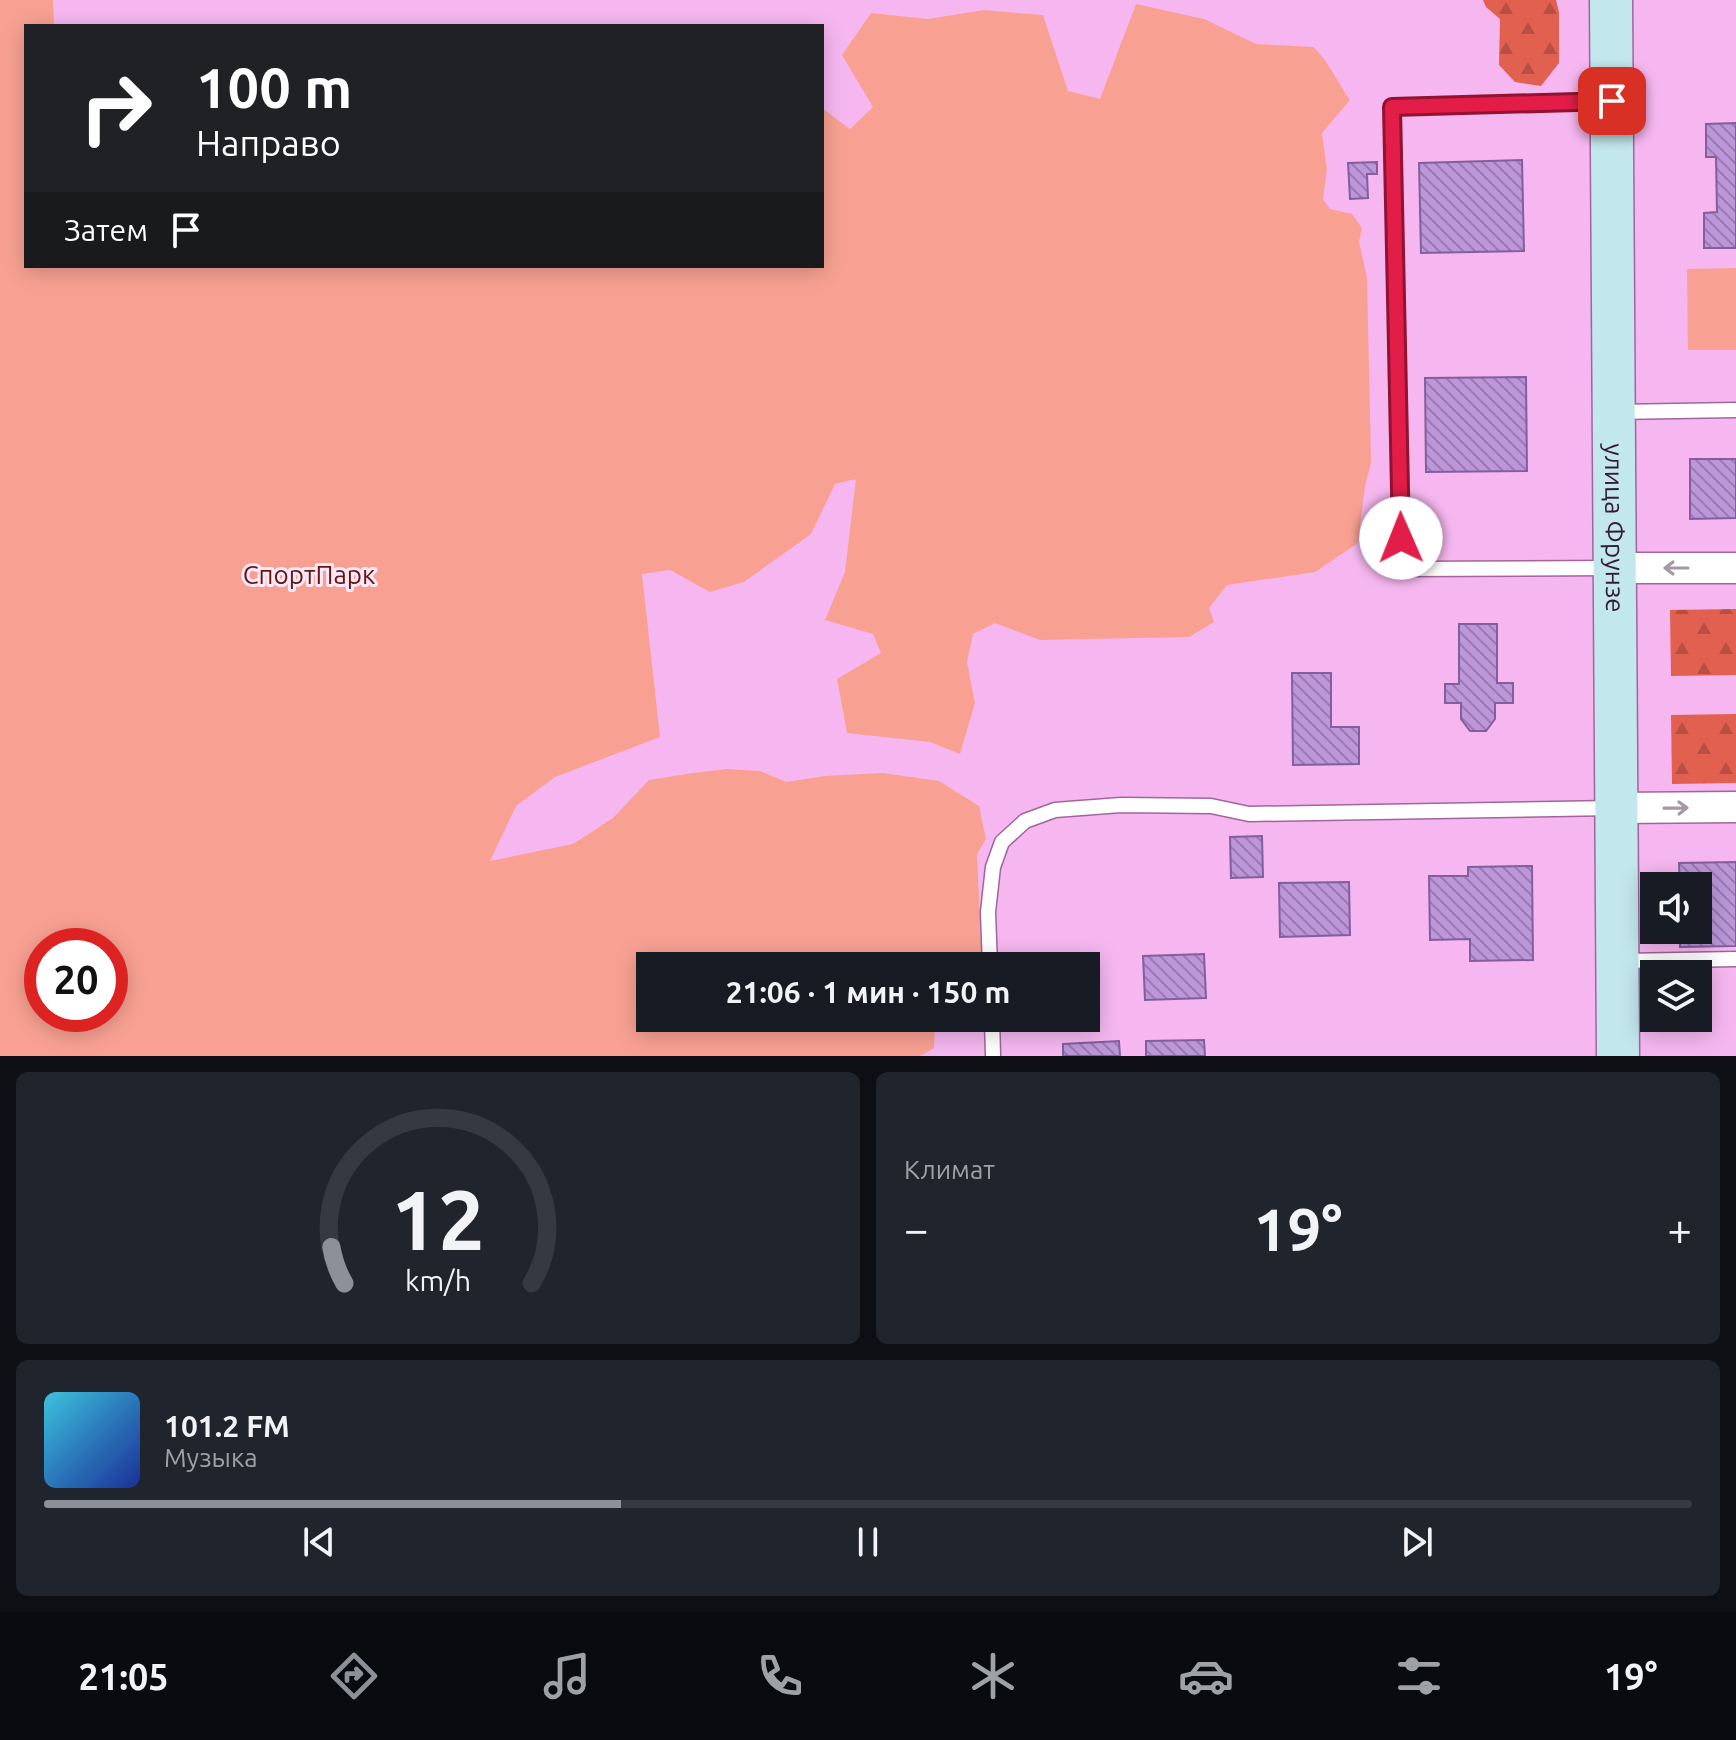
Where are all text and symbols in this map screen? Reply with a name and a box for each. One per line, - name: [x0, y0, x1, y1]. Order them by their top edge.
- icon: right: [64, 56, 168, 160]
- text: 100 m: [196, 56, 352, 119]
- pin: [1578, 67, 1646, 135]
- icon: arrive: [1590, 79, 1634, 123]
- text: Направо: [196, 122, 341, 163]
- icon: arrive: [164, 208, 208, 252]
- text: Затем: [64, 213, 148, 247]
- street label: улица Фрунзе: [1600, 443, 1630, 613]
- position arrow: [1359, 496, 1443, 580]
- park label: СпортПарк: [243, 560, 375, 589]
- one-way arrow: [1663, 560, 1690, 576]
- one-way arrow: [1662, 800, 1689, 816]
- map controls: [1640, 872, 1712, 1032]
- button: sound: [1640, 872, 1712, 944]
- speed limit sign: 20: [24, 928, 128, 1032]
- button: layers: [1640, 960, 1712, 1032]
- text: 21:06 · 1 мин · 150 m: [726, 975, 1010, 1009]
- text: Климат: [904, 1155, 995, 1184]
- text: 12: [391, 1172, 485, 1266]
- text: 19°: [1254, 1195, 1342, 1262]
- text: −: [904, 1204, 929, 1253]
- text: +: [1667, 1204, 1692, 1253]
- text: km/h: [405, 1264, 471, 1296]
- text: 101.2 FM: [164, 1409, 290, 1443]
- text: Музыка: [164, 1443, 258, 1472]
- icon: previous: [297, 1520, 341, 1564]
- icon: pause: [846, 1520, 890, 1564]
- icon: next: [1395, 1520, 1439, 1564]
- icon: directions: [326, 1648, 382, 1704]
- icon: music: [539, 1648, 595, 1704]
- icon: phone: [752, 1648, 808, 1704]
- icon: climate: [965, 1648, 1021, 1704]
- icon: car: [1178, 1648, 1234, 1704]
- icon: filters: [1391, 1648, 1447, 1704]
- text: 21:05: [79, 1656, 169, 1697]
- text: 19°: [1604, 1656, 1657, 1697]

